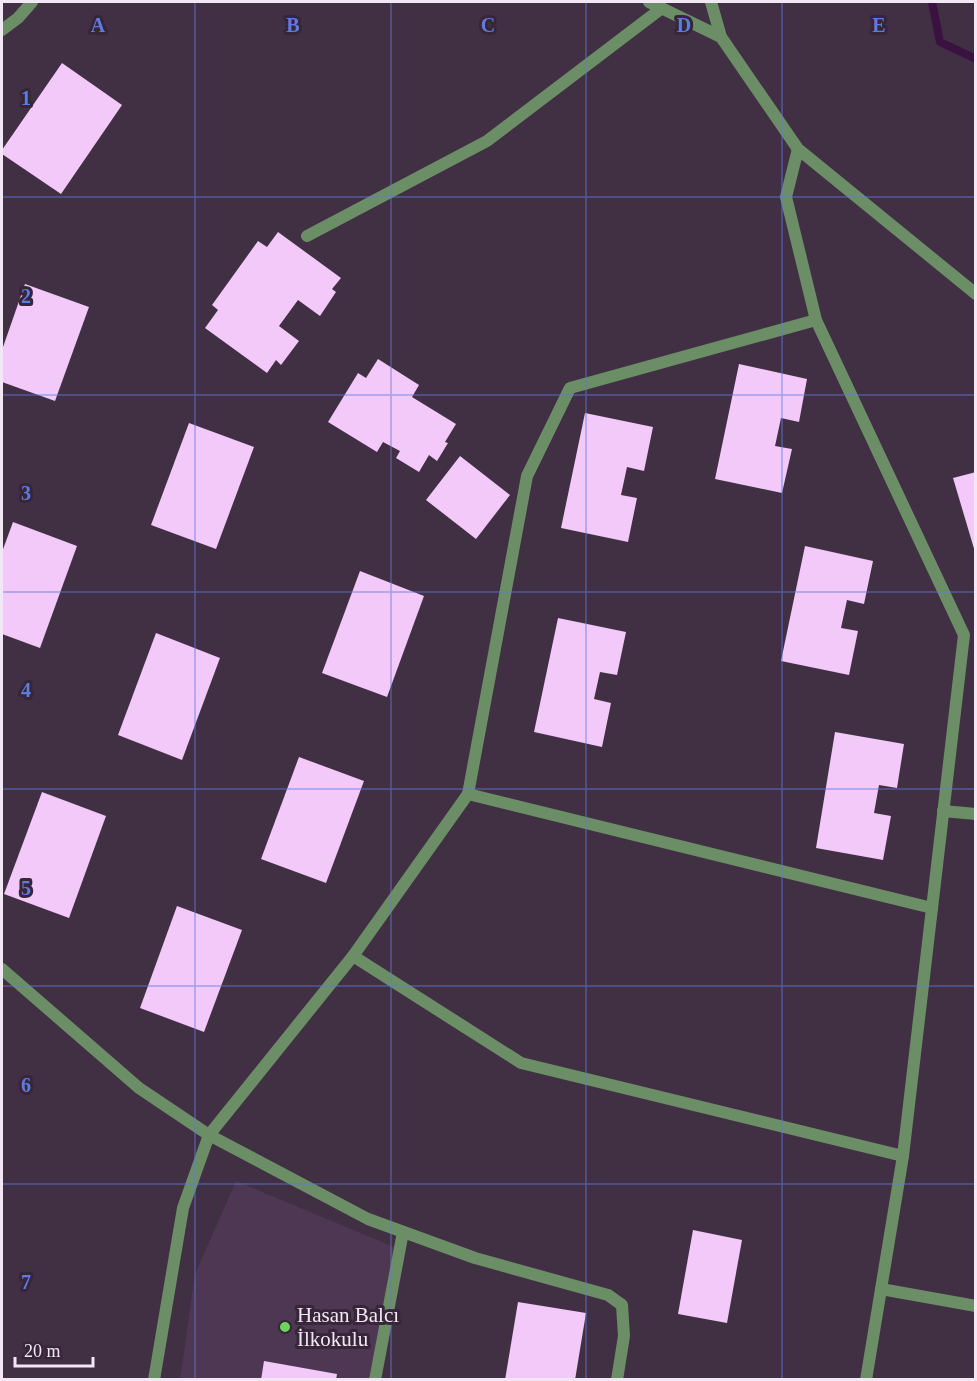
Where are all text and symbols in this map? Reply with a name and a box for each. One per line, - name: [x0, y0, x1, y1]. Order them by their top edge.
- text: A: [91, 14, 106, 36]
- text: B: [286, 14, 300, 36]
- text: C: [481, 14, 495, 36]
- text: D: [677, 14, 691, 36]
- text: E: [872, 14, 886, 36]
- text: 1: [21, 87, 31, 109]
- text: 2: [21, 285, 31, 307]
- text: 3: [21, 482, 31, 504]
- text: 4: [21, 679, 31, 701]
- text: 5: [21, 877, 31, 899]
- text: 6: [21, 1074, 31, 1096]
- text: 7: [21, 1271, 31, 1293]
- place label: Hasan Balcı İlkokulu: [297, 1303, 399, 1351]
- marker: Hasan Balcı İlkokulu: [278, 1320, 292, 1334]
- scale bar: [15, 1330, 93, 1368]
- text: 20 m: [24, 1341, 61, 1361]

